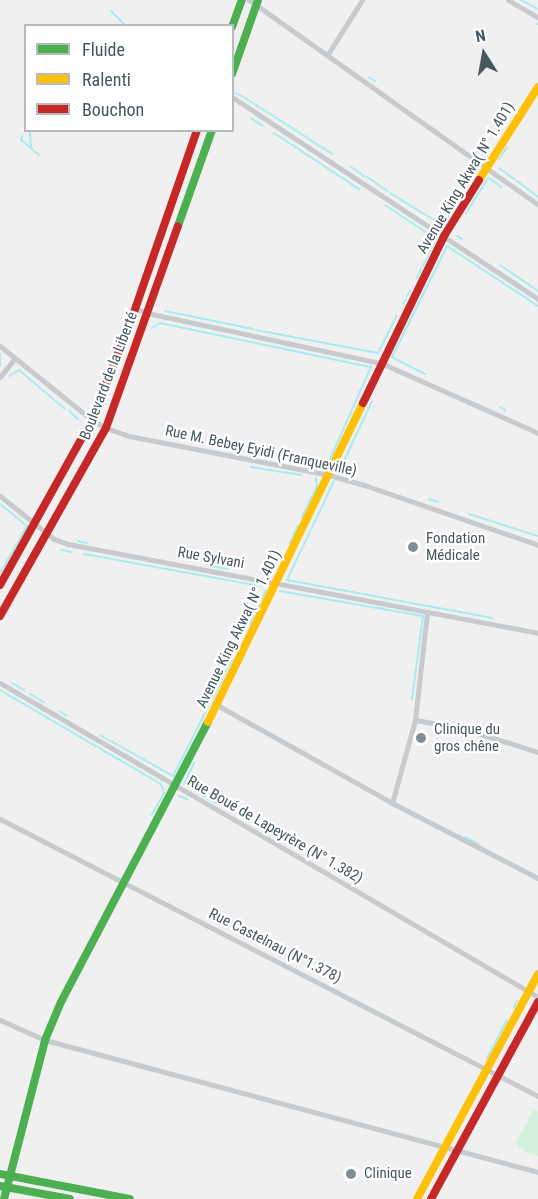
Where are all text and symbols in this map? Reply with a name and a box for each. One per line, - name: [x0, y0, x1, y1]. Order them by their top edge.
- legend: [24, 24, 234, 132]
- north arrow: [454, 24, 514, 84]
- text: N: [474, 26, 487, 46]
- text: Fluide: [82, 39, 125, 60]
- text: Ralenti: [82, 69, 131, 90]
- text: Bouchon: [82, 99, 144, 120]
- street label: Avenue King Akwa( N° 1.401): [414, 99, 518, 257]
- street label: Boulevard de la Liberté: [76, 310, 142, 442]
- street label: Rue M. Bebey Eyidi (Franqueville): [163, 422, 359, 480]
- place label: Fondation Médicale: [426, 529, 485, 564]
- marker: Fondation Médicale: [404, 538, 422, 556]
- street label: Rue Sylvani: [176, 543, 246, 573]
- street label: Avenue King Akwa( N° 1.401): [193, 547, 285, 711]
- place label: Clinique du gros chêne: [434, 720, 500, 755]
- marker: Clinique du gros chêne: [412, 729, 430, 747]
- street label: Rue Boué de Lapeyrère (N° 1.382): [184, 772, 366, 888]
- street label: Rue Castelnau (N°1.378): [206, 905, 344, 987]
- marker: Clinique: [342, 1165, 360, 1183]
- place label: Clinique: [364, 1165, 412, 1183]

